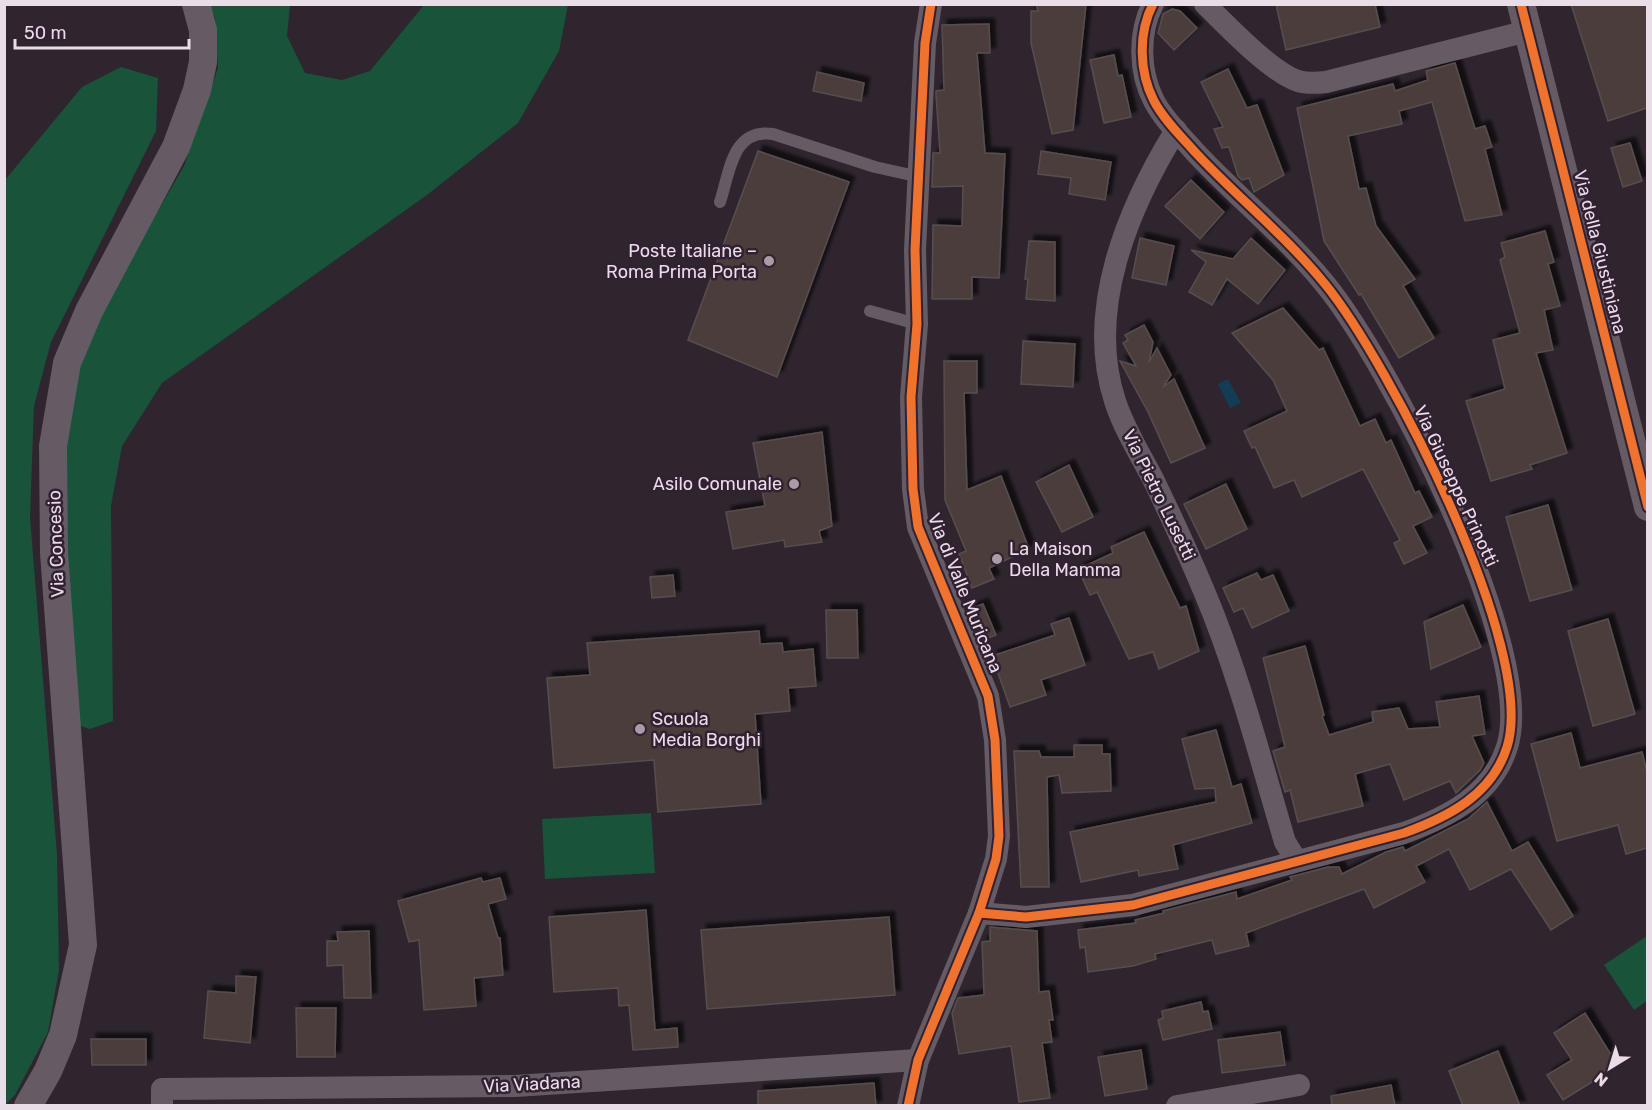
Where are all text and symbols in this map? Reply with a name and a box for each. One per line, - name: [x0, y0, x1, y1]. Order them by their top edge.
- scale bar: [15, 12, 189, 50]
- text: 50 m: [24, 22, 67, 44]
- street label: Via della Giustiniana: [1569, 168, 1631, 336]
- place label: Poste Italiane – Roma Prima Porta: [606, 240, 757, 283]
- marker: Poste Italiane – Roma Prima Porta: [762, 254, 776, 268]
- street label: Via Giuseppe Prinotti: [1409, 402, 1503, 570]
- street label: Via Pietro Lusetti: [1118, 426, 1200, 564]
- place label: Asilo Comunale: [653, 473, 782, 495]
- marker: Asilo Comunale: [787, 477, 801, 491]
- street label: Via Concesio: [43, 490, 69, 598]
- street label: Via di Valle Muricana: [923, 510, 1007, 676]
- place label: La Maison Della Mamma: [1009, 538, 1121, 581]
- marker: La Maison Della Mamma: [990, 552, 1004, 566]
- place label: Scuola Media Borghi: [652, 708, 761, 751]
- marker: Scuola Media Borghi: [633, 722, 647, 736]
- north arrow: [1580, 1038, 1640, 1098]
- text: N: [1591, 1068, 1611, 1090]
- street label: Via Viadana: [483, 1070, 581, 1098]

